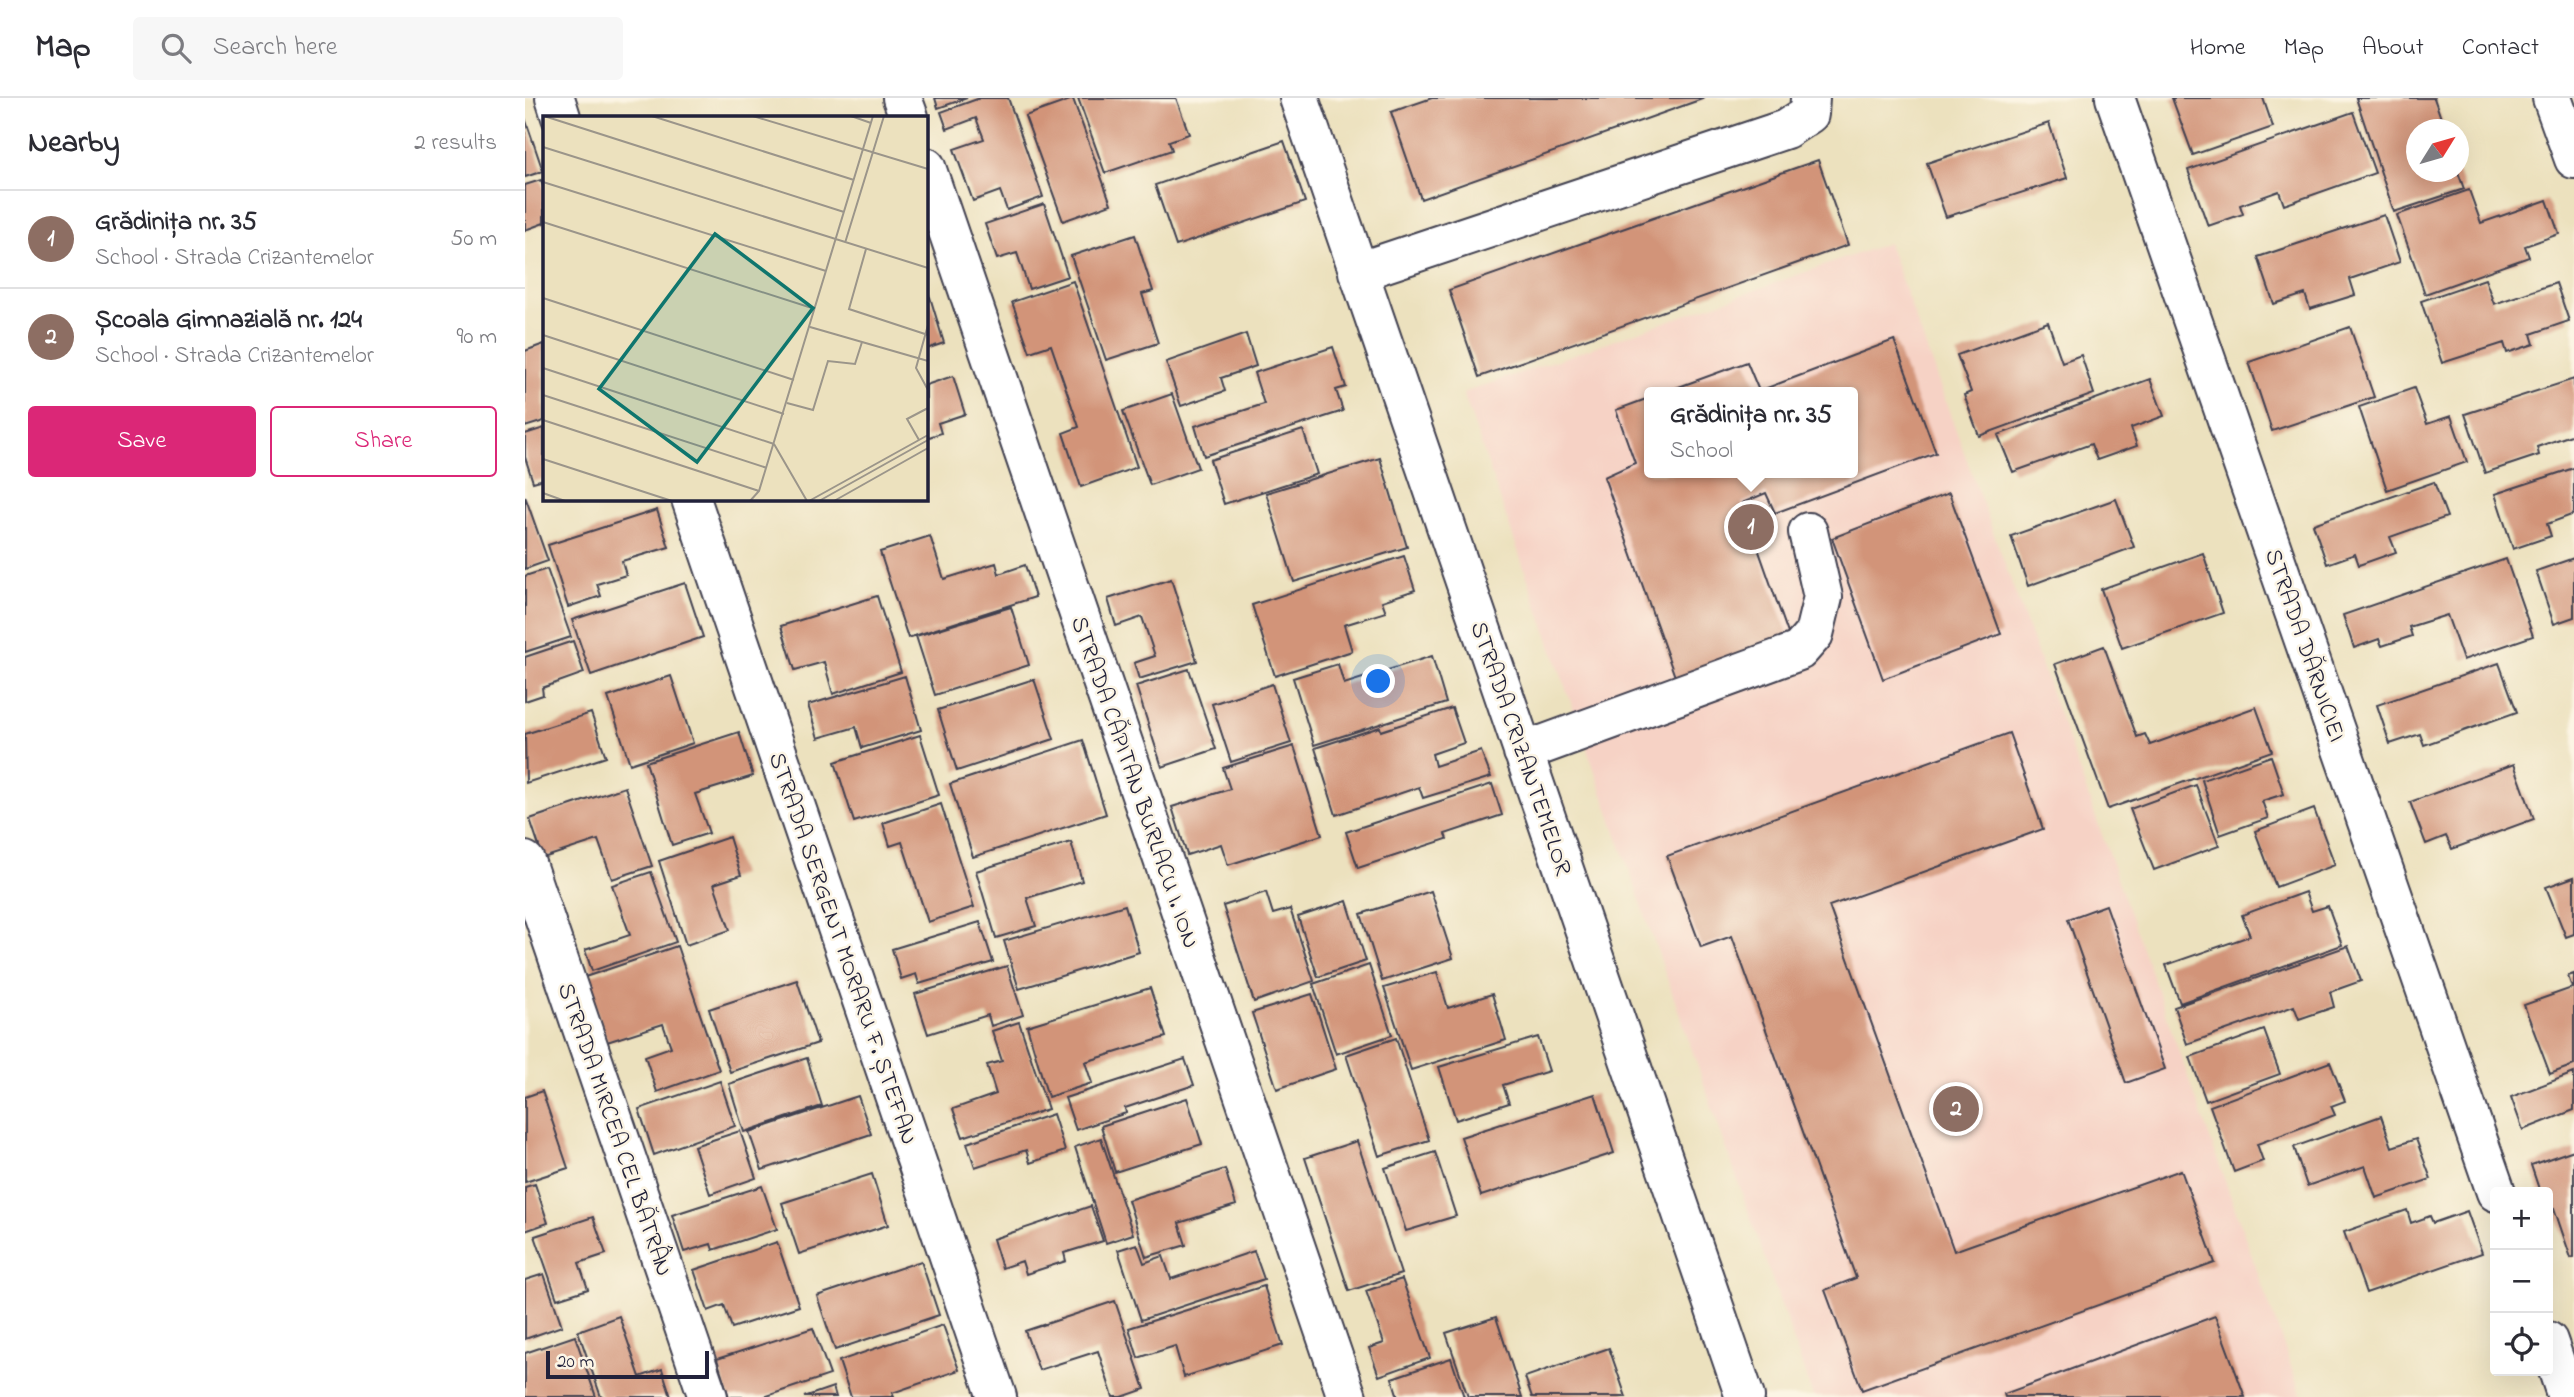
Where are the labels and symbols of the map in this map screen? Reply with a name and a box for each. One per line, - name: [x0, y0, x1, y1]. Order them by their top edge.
- inset map: [543, 116, 927, 500]
- north arrow: [2406, 119, 2469, 182]
- pin: 1: [1728, 501, 1774, 553]
- street label: STRADA DĂRNICIEI: [2254, 545, 2353, 747]
- street label: STRADA CĂPITAN BURLACU I. ION: [1060, 612, 1207, 954]
- street label: STRADA CRIZANTEMELOR: [1460, 617, 1580, 881]
- your location: [1361, 664, 1395, 698]
- street label: STRADA SERGENT MORARU F. ȘTEFAN: [758, 748, 925, 1150]
- street label: STRADA MIRCEA CEL BĂTRÂN: [547, 978, 681, 1281]
- pin: 2: [1933, 1083, 1979, 1135]
- scale bar: [546, 1348, 709, 1380]

